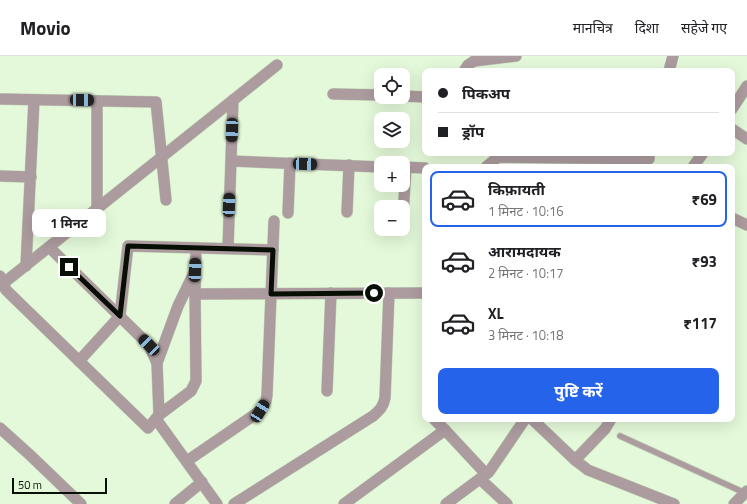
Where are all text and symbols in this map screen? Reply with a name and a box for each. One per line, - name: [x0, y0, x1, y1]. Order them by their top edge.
- text: Movio: [20, 13, 71, 42]
- text: मानचित्र: [573, 17, 613, 38]
- text: दिशा: [635, 17, 659, 38]
- text: सहेजे गए: [681, 17, 727, 38]
- map controls: [374, 68, 410, 236]
- button: locate: [374, 68, 410, 104]
- text: पिकअप: [462, 82, 510, 105]
- car: [70, 94, 94, 106]
- button: layers: [374, 112, 410, 148]
- car: [226, 118, 238, 142]
- text: ड्रॉप: [462, 120, 484, 143]
- button: +: [374, 156, 410, 192]
- car: [293, 158, 317, 170]
- text: किफ़ायती: [488, 178, 545, 201]
- icon: car: [440, 181, 476, 217]
- text: ₹69: [692, 188, 717, 211]
- car: [223, 193, 235, 217]
- button: −: [374, 200, 410, 236]
- text: 1 मिनट · 10:16: [488, 201, 564, 221]
- callout: 1 मिनट: [32, 209, 106, 237]
- text: 1 मिनट: [50, 213, 88, 233]
- text: आरामदायक: [488, 240, 561, 263]
- icon: car: [440, 243, 476, 279]
- text: ₹93: [692, 250, 717, 273]
- route end: [60, 258, 78, 276]
- car: [189, 258, 201, 282]
- text: 2 मिनट · 10:17: [488, 263, 564, 283]
- route start: [365, 284, 383, 302]
- text: XL: [488, 302, 504, 325]
- icon: car: [440, 305, 476, 341]
- text: ₹117: [683, 312, 717, 335]
- text: 3 मिनट · 10:18: [488, 325, 564, 345]
- car: [136, 332, 162, 358]
- button: पुष्टि करें: [438, 368, 719, 414]
- car: [249, 398, 271, 424]
- scale bar: [12, 476, 107, 495]
- text: 50 m: [18, 477, 42, 493]

